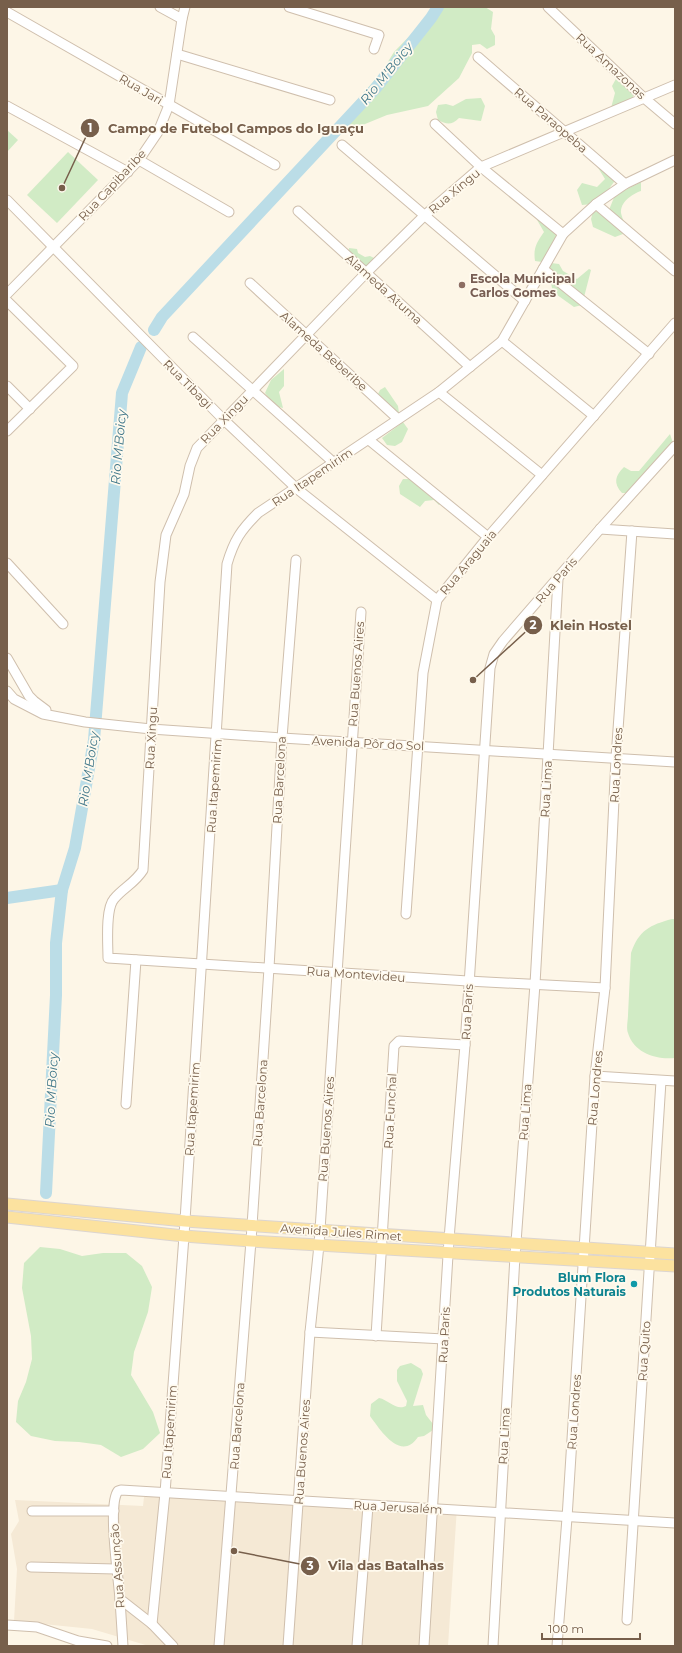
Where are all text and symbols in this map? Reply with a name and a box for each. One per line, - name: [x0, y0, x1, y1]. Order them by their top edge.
- street label: Rua Amazonas: [573, 30, 649, 102]
- water label: Rio M'Boicy: [356, 38, 416, 107]
- street label: Rua Jari: [116, 71, 166, 107]
- street label: Rua Paraopeba: [511, 84, 591, 156]
- callout: Campo de Futebol Campos do Iguaçu: [80, 116, 372, 141]
- text: 1: [88, 120, 92, 135]
- text: Campo de Futebol Campos do Iguaçu: [108, 120, 364, 136]
- street label: Rua Capibaribe: [75, 146, 149, 224]
- street label: Rua Xingu: [425, 165, 483, 217]
- street label: Alameda Atuma: [342, 250, 426, 328]
- place label: Escola Municipal Carlos Gomes: [470, 271, 575, 300]
- marker: Escola Municipal Carlos Gomes: [457, 280, 467, 290]
- street label: Alameda Beberibe: [277, 308, 371, 394]
- street label: Rua Tibagi: [160, 356, 216, 412]
- street label: Rua Xingu: [197, 391, 251, 447]
- water label: Rio M'Boicy: [107, 408, 129, 485]
- street label: Rua Itapemirim: [269, 444, 355, 510]
- street label: Rua Araguaia: [436, 526, 500, 598]
- street label: Rua Paris: [532, 554, 580, 606]
- callout: Klein Hostel: [523, 613, 640, 638]
- text: 2: [529, 617, 537, 632]
- text: Klein Hostel: [550, 617, 632, 633]
- street label: Rua Buenos Aires: [345, 621, 367, 727]
- street label: Rua Xingu: [142, 706, 160, 770]
- street label: Rua Londres: [607, 727, 625, 803]
- water label: Rio M'Boicy: [74, 730, 102, 807]
- street label: Avenida Pôr do Sol: [311, 733, 425, 753]
- street label: Rua Barcelona: [269, 736, 289, 824]
- street label: Rua Itapemirim: [203, 738, 225, 834]
- street label: Rua Lima: [537, 760, 555, 818]
- street label: Rua Montevideu: [306, 963, 406, 985]
- street label: Rua Paris: [458, 983, 476, 1041]
- street label: Rua Londres: [584, 1050, 606, 1126]
- water label: Rio M'Boicy: [41, 1051, 61, 1128]
- street label: Rua Barcelona: [249, 1059, 271, 1147]
- street label: Rua Itapemirim: [181, 1061, 203, 1157]
- street label: Rua Funchal: [381, 1073, 399, 1149]
- street label: Rua Buenos Aires: [315, 1076, 337, 1182]
- street label: Rua Lima: [516, 1083, 534, 1141]
- street label: Avenida Jules Rimet: [280, 1220, 402, 1244]
- place label: Blum Flora Produtos Naturais: [513, 1270, 627, 1299]
- marker: Blum Flora Produtos Naturais: [629, 1279, 639, 1289]
- street label: Rua Paris: [435, 1306, 453, 1364]
- street label: Rua Quito: [634, 1320, 654, 1382]
- street label: Rua Londres: [564, 1374, 584, 1450]
- street label: Rua Barcelona: [226, 1382, 248, 1470]
- street label: Rua Itapemirim: [158, 1384, 180, 1480]
- street label: Rua Buenos Aires: [291, 1399, 313, 1505]
- street label: Rua Lima: [495, 1407, 513, 1465]
- street label: Rua Jerusalém: [353, 1497, 443, 1517]
- street label: Rua Assunção: [107, 1523, 127, 1609]
- callout: Vila das Batalhas: [300, 1553, 452, 1578]
- text: Vila das Batalhas: [327, 1557, 444, 1573]
- text: 3: [305, 1558, 314, 1573]
- scale bar: [542, 1615, 640, 1641]
- text: 100 m: [548, 1621, 584, 1636]

